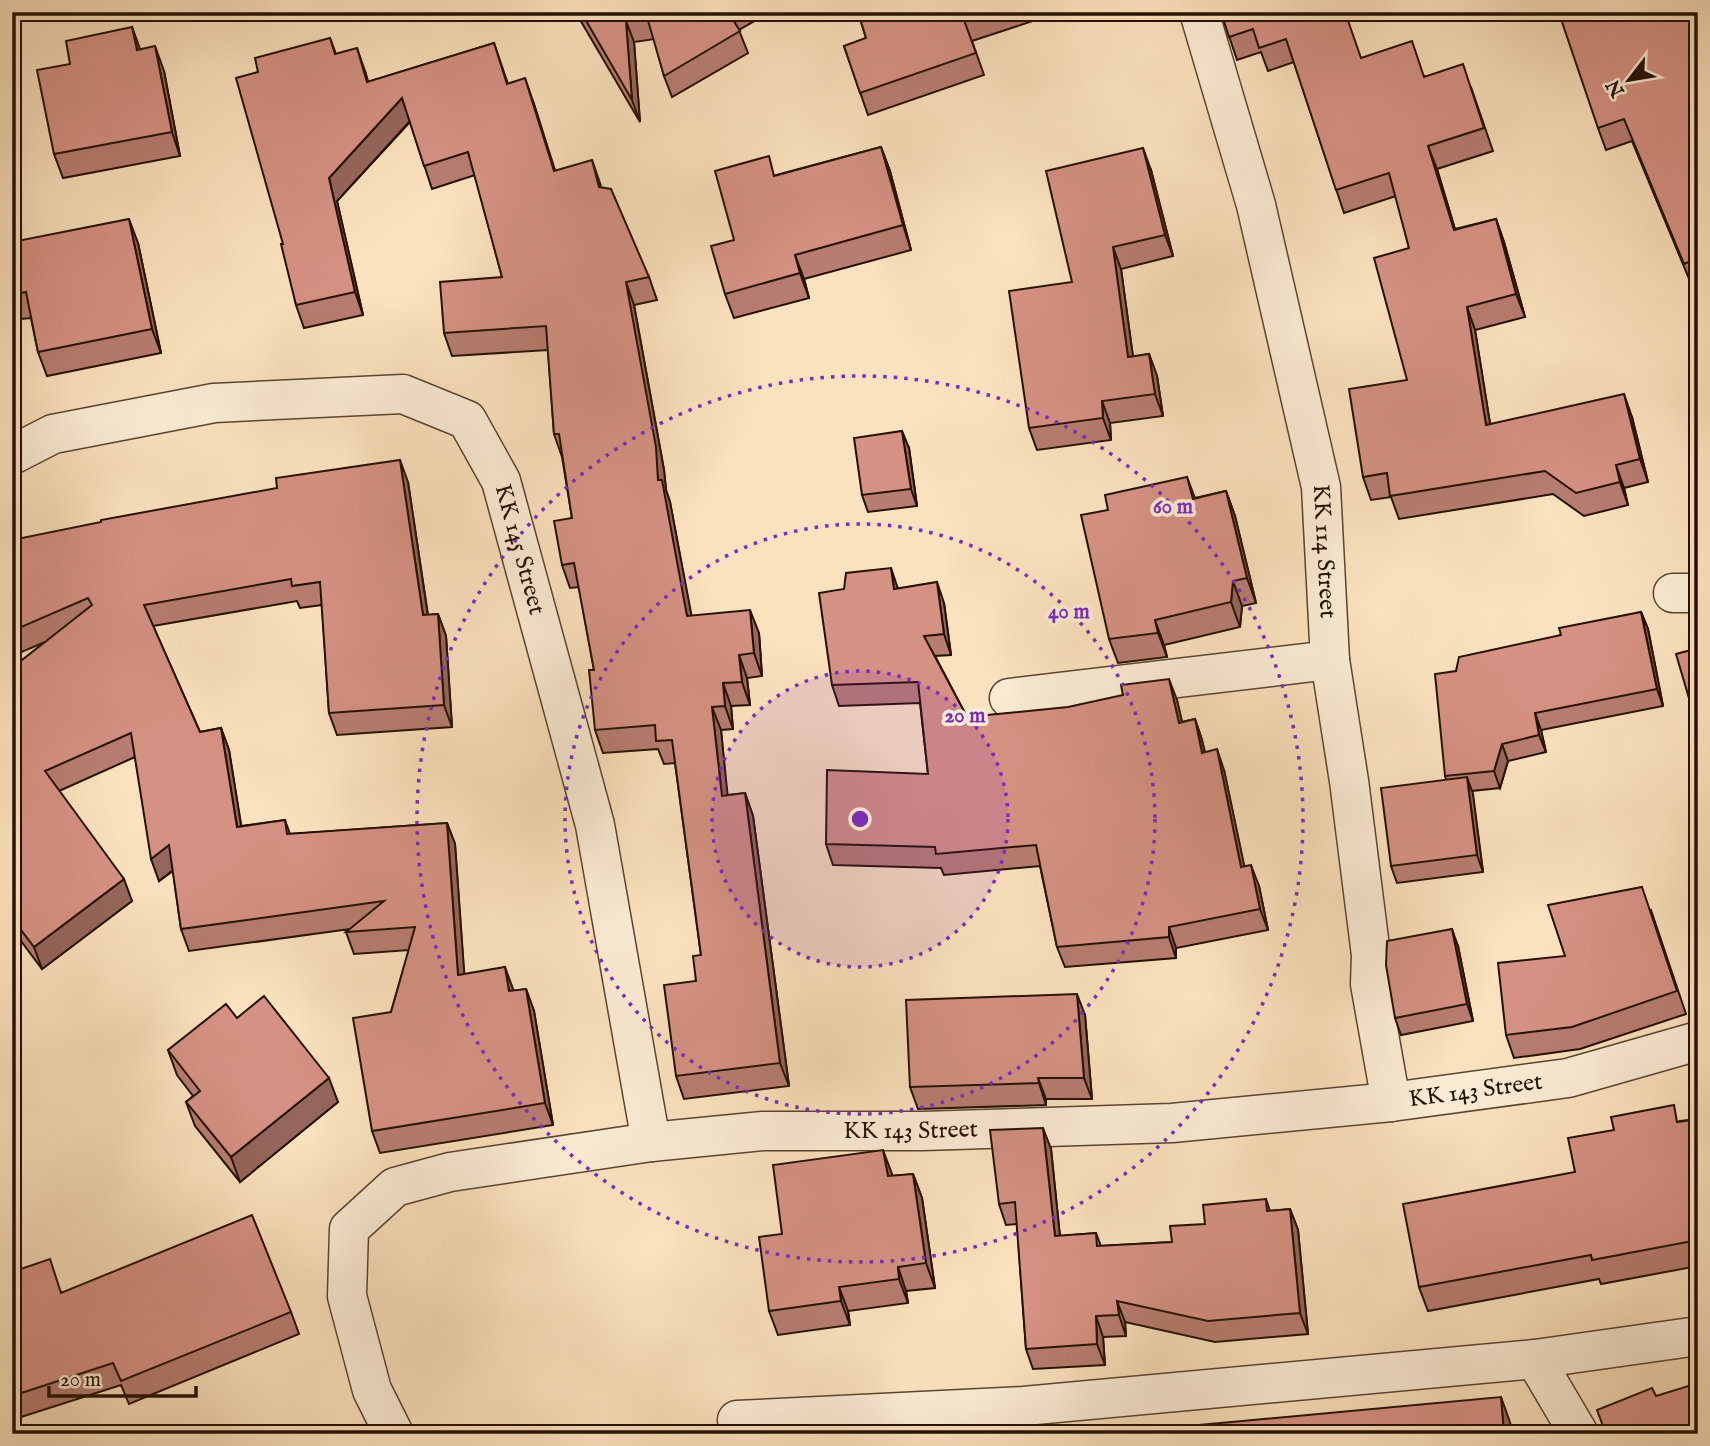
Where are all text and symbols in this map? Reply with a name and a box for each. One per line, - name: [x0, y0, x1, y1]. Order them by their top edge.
- north arrow: [1594, 46, 1664, 116]
- text: N: [1601, 74, 1631, 102]
- street label: KK 145 Street: [487, 481, 552, 618]
- street label: KK 114 Street: [1305, 483, 1343, 619]
- text: 60 m: [1153, 494, 1194, 521]
- text: 40 m: [1048, 599, 1090, 626]
- text: 20 m: [945, 703, 986, 730]
- centre of rings: [848, 807, 872, 831]
- street label: KK 143 Street: [1407, 1066, 1544, 1115]
- street label: KK 143 Street: [843, 1114, 978, 1147]
- scale bar: [49, 1355, 196, 1399]
- text: 20 m: [60, 1367, 101, 1394]

